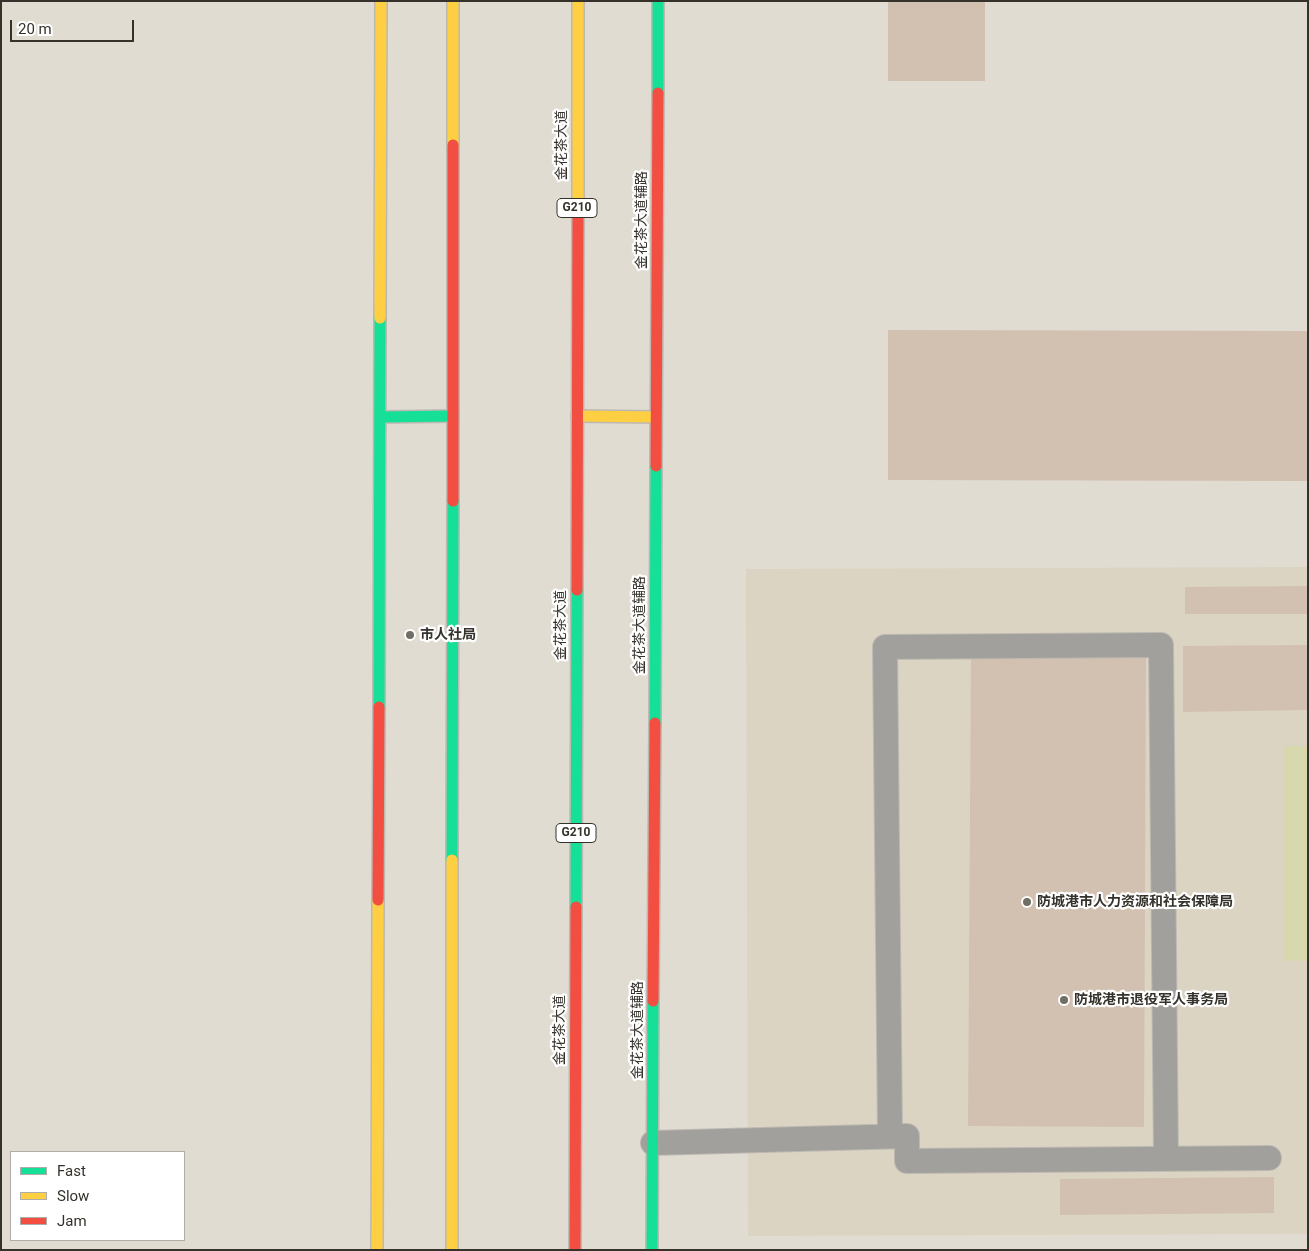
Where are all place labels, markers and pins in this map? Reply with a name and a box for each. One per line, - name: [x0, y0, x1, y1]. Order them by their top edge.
- place label: 市人社局: [420, 627, 476, 643]
- marker: 市人社局: [404, 629, 416, 641]
- place label: 防城港市人力资源和社会保障局: [1037, 894, 1233, 910]
- marker: 防城港市人力资源和社会保障局: [1021, 896, 1033, 908]
- place label: 防城港市退役军人事务局: [1074, 992, 1228, 1008]
- marker: 防城港市退役军人事务局: [1058, 994, 1070, 1006]

